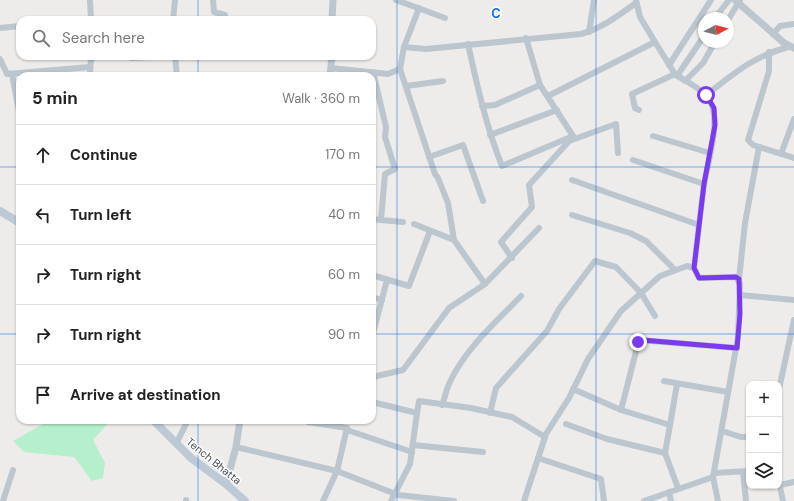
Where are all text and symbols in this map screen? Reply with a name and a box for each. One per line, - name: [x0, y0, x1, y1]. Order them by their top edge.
- text: C: [491, 5, 501, 22]
- north arrow: [698, 12, 734, 48]
- search box: [16, 16, 376, 60]
- icon: search: [30, 27, 52, 49]
- text: Search here: [62, 28, 145, 48]
- route start: [697, 86, 715, 104]
- text: 5 min: [32, 87, 78, 109]
- text: Walk · 360 m: [282, 90, 360, 107]
- icon: ahead: [32, 144, 54, 166]
- text: Continue: [70, 145, 138, 165]
- text: 170 m: [325, 146, 360, 163]
- icon: left: [32, 204, 54, 226]
- text: Turn left: [70, 205, 131, 225]
- text: 40 m: [328, 206, 360, 223]
- icon: right: [32, 264, 54, 286]
- text: Turn right: [70, 265, 141, 285]
- text: 60 m: [328, 266, 360, 283]
- icon: right: [32, 324, 54, 346]
- text: Turn right: [70, 325, 141, 345]
- text: 90 m: [328, 326, 360, 343]
- route end: [629, 333, 647, 351]
- map controls: [746, 381, 782, 489]
- button: +: [746, 381, 782, 417]
- icon: arrive: [32, 384, 54, 406]
- text: Arrive at destination: [70, 385, 221, 405]
- button: −: [746, 417, 782, 453]
- street label: Tench Bhatta: [184, 435, 244, 487]
- button: layers: [746, 453, 782, 489]

